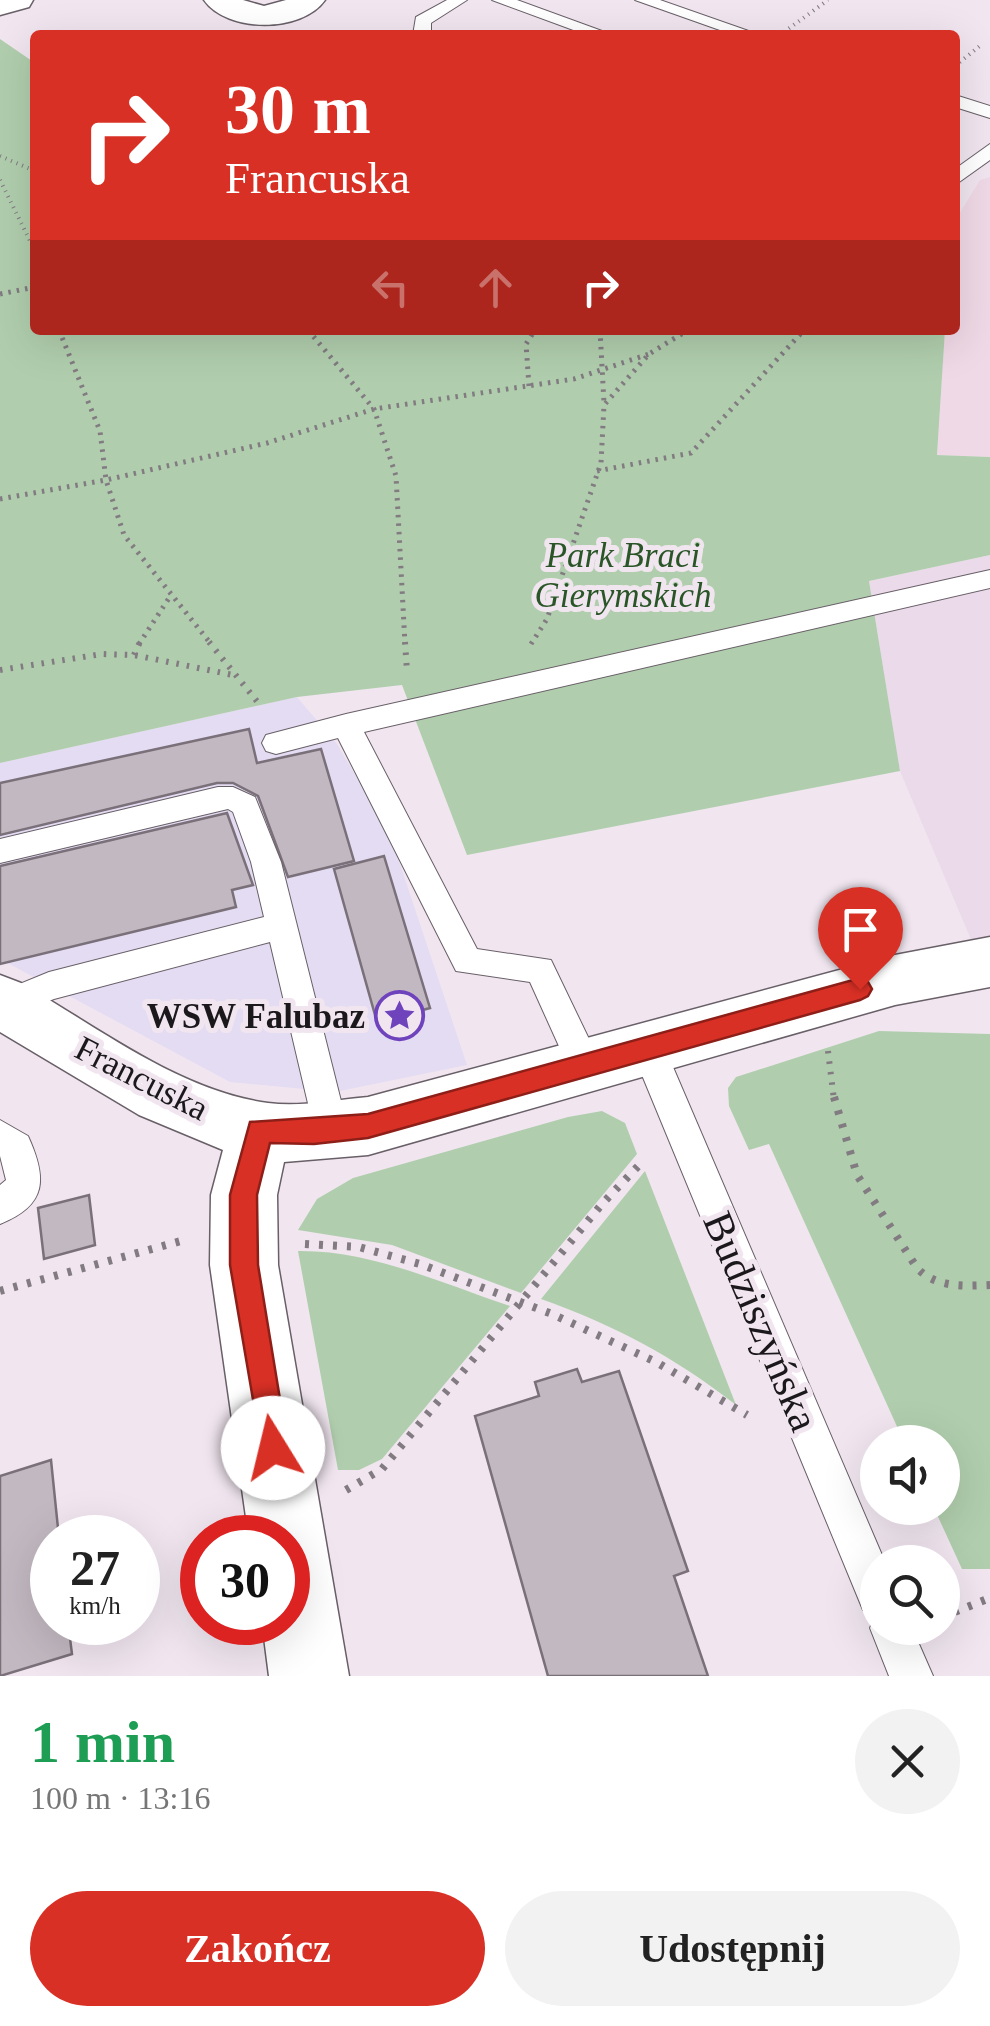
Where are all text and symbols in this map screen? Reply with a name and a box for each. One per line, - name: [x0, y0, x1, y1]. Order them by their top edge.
- icon: right: [60, 70, 190, 200]
- text: 30 m: [225, 71, 371, 148]
- text: Francuska: [225, 153, 410, 203]
- icon: left: [363, 260, 418, 315]
- icon: ahead: [468, 260, 523, 315]
- icon: right: [573, 260, 628, 315]
- park label: Park Braci Gierymskich: [535, 536, 711, 615]
- pin: [818, 887, 903, 990]
- icon: arrive: [833, 902, 888, 957]
- place icon: WSW Falubaz: [374, 990, 426, 1042]
- place label: WSW Falubaz: [147, 997, 365, 1036]
- street label: Francuska: [69, 1028, 215, 1129]
- street label: Budziszyńska: [694, 1205, 828, 1438]
- position arrow: [221, 1396, 325, 1500]
- map controls: [860, 1425, 960, 1645]
- button: sound: [860, 1425, 960, 1525]
- speed limit sign: 30: [180, 1515, 310, 1645]
- text: 27: [70, 1540, 120, 1596]
- button: search: [860, 1545, 960, 1645]
- text: km/h: [69, 1592, 121, 1619]
- text: 1 min: [30, 1709, 175, 1775]
- button: close: [855, 1709, 960, 1814]
- text: 100 m · 13:16: [30, 1780, 210, 1816]
- button: Zakończ: [30, 1891, 485, 2006]
- button: Udostępnij: [505, 1891, 960, 2006]

